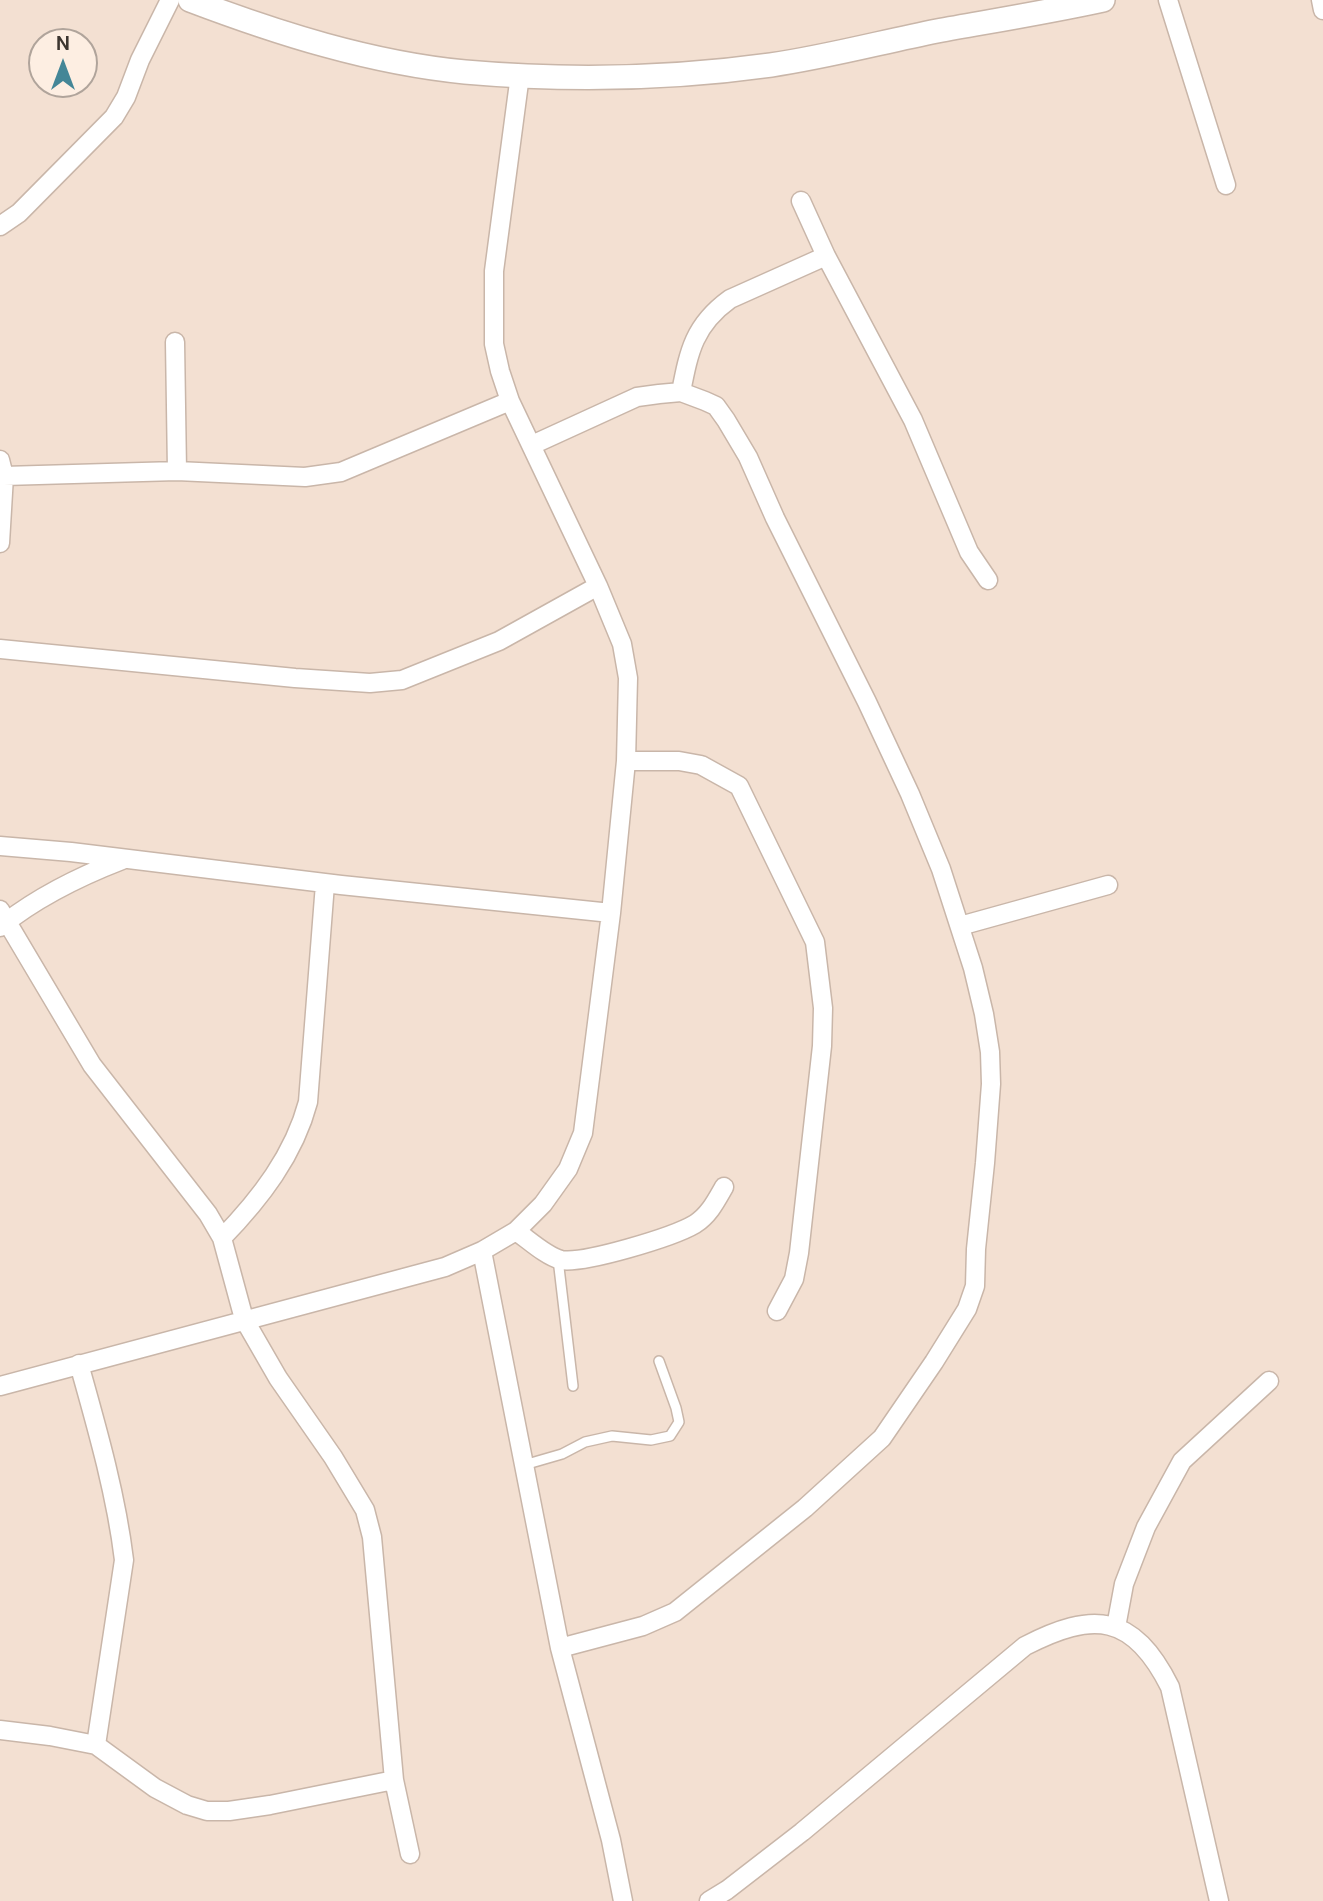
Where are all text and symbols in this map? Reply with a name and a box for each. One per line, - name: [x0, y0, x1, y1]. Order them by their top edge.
- north arrow: [28, 28, 98, 98]
- text: N: [56, 31, 70, 56]

